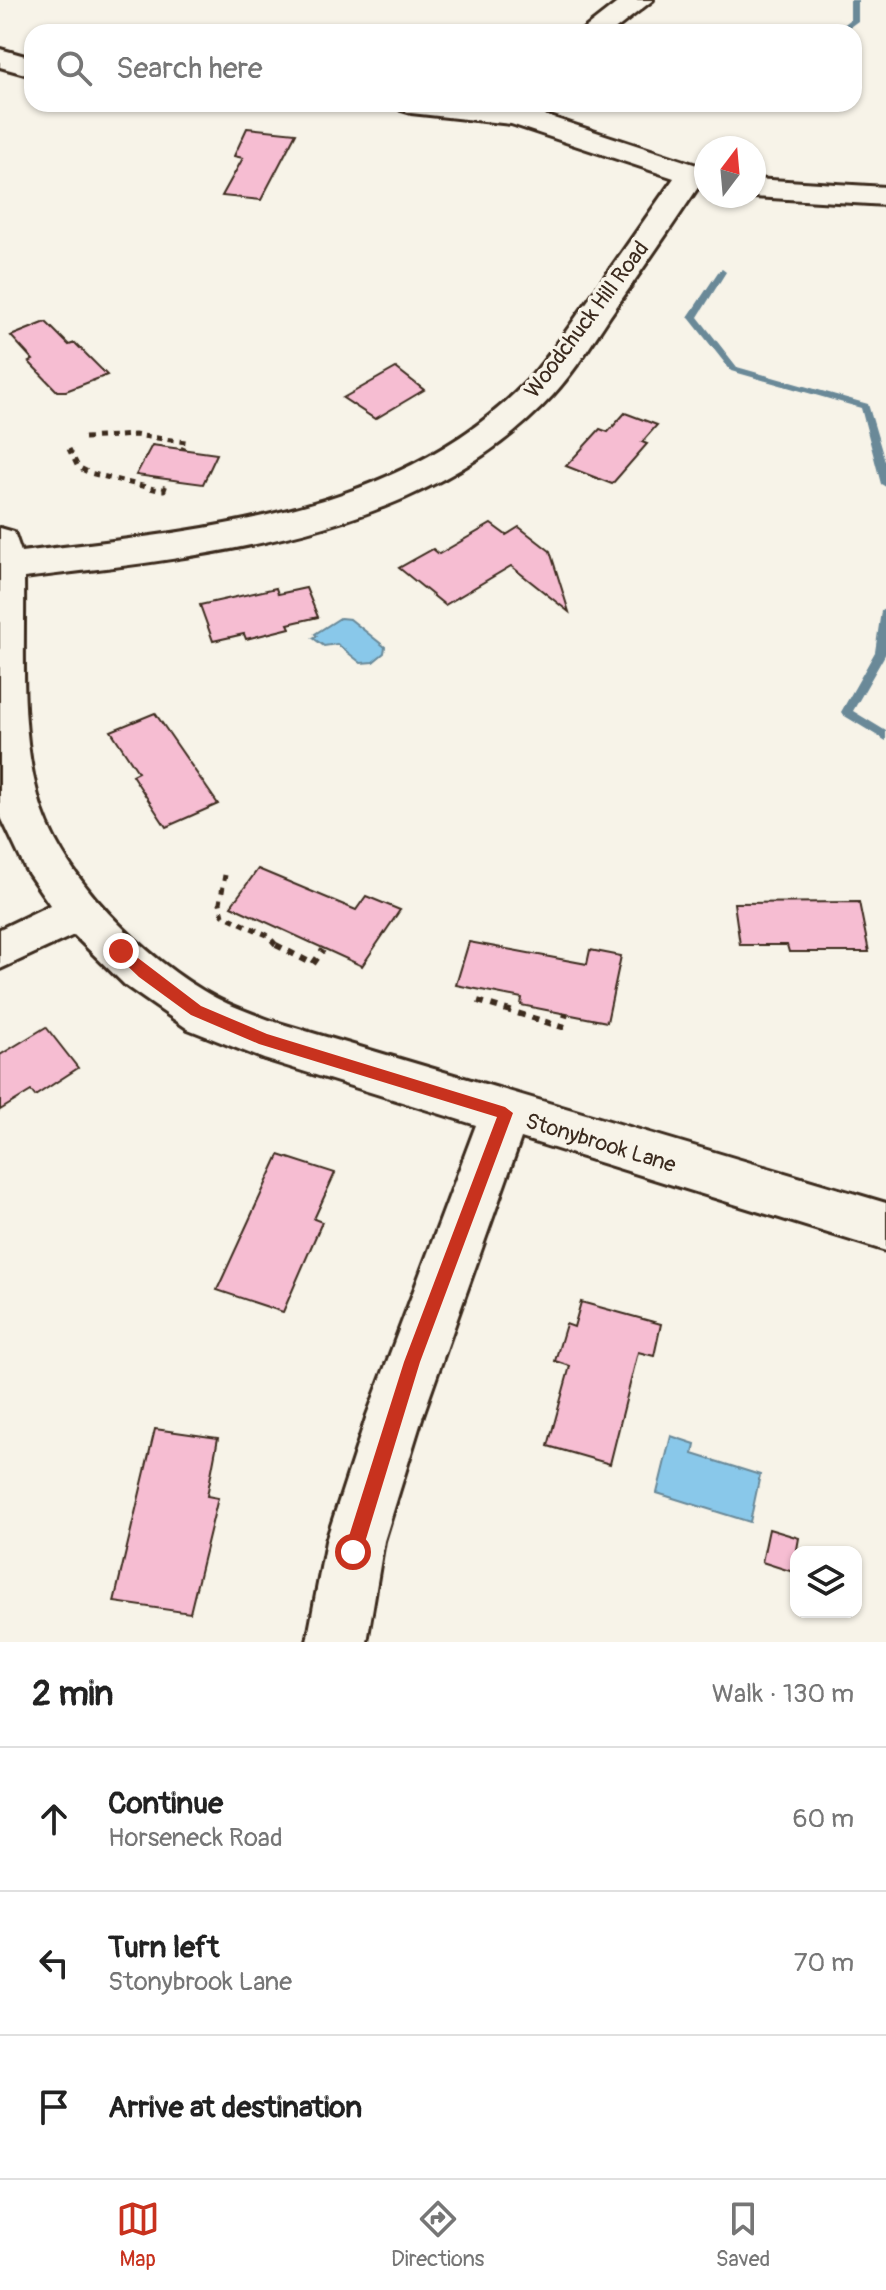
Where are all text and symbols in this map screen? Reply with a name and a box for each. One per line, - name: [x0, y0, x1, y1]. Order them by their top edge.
- search box: [24, 24, 862, 112]
- icon: search: [52, 46, 96, 90]
- text: Search here: [116, 50, 263, 87]
- north arrow: [694, 136, 766, 208]
- street label: Woodchuck Hill Road: [519, 235, 655, 404]
- route end: [103, 933, 139, 969]
- street label: Stonybrook Lane: [522, 1107, 679, 1179]
- route start: [335, 1534, 371, 1570]
- map controls: [790, 1546, 862, 1618]
- button: layers: [790, 1546, 862, 1618]
- text: 2 min: [32, 1673, 114, 1716]
- text: Walk · 130 m: [712, 1678, 854, 1710]
- text: Continue: [108, 1785, 223, 1822]
- icon: ahead: [32, 1797, 76, 1841]
- text: 60 m: [792, 1803, 854, 1835]
- text: Horseneck Road: [108, 1822, 283, 1854]
- text: Turn left: [108, 1929, 219, 1966]
- icon: left: [32, 1941, 76, 1985]
- text: 70 m: [794, 1947, 854, 1979]
- text: Stonybrook Lane: [108, 1966, 292, 1998]
- icon: arrive: [32, 2085, 76, 2129]
- text: Arrive at destination: [108, 2089, 362, 2126]
- tab: Map: [116, 2197, 160, 2273]
- tab: Directions: [391, 2197, 484, 2273]
- tab: Saved: [716, 2197, 770, 2273]

